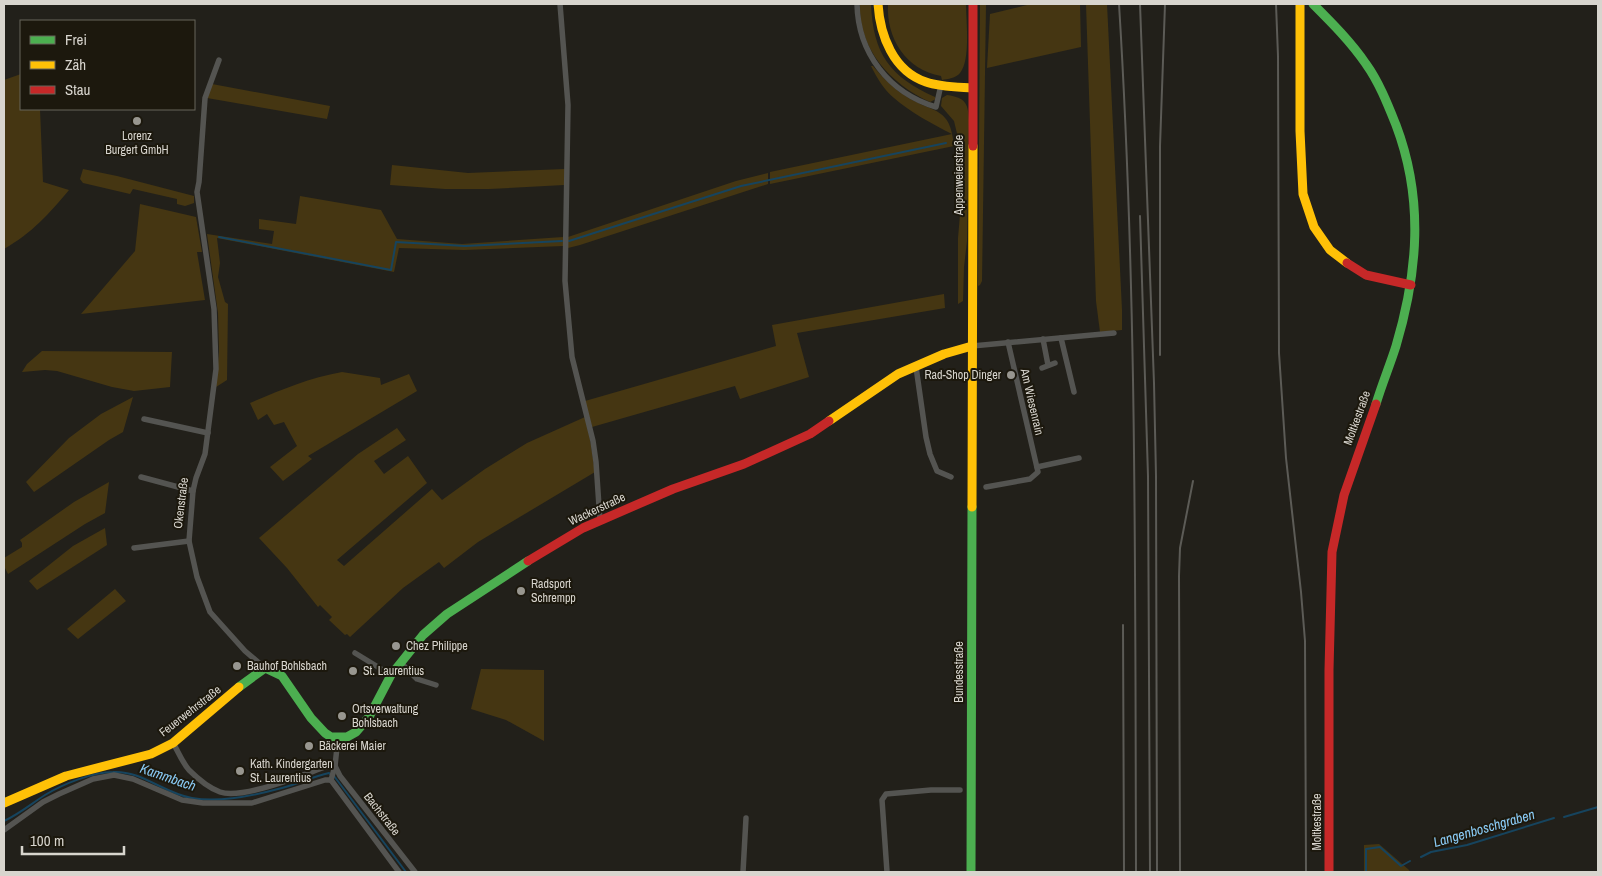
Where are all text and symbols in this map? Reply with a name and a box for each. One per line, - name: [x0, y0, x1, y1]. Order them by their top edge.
- legend: [20, 20, 195, 110]
- text: Frei: [65, 29, 87, 50]
- text: Zäh: [65, 54, 86, 75]
- text: Stau: [65, 79, 90, 100]
- marker: Lorenz Burgert GmbH: [131, 115, 143, 127]
- place label: Lorenz Burgert GmbH: [105, 128, 169, 158]
- street label: Appenweierstraße: [951, 135, 967, 216]
- street label: Am Wiesenrain: [1016, 366, 1047, 437]
- place label: Rad-Shop Dinger: [924, 367, 1002, 383]
- marker: Rad-Shop Dinger: [1005, 369, 1017, 381]
- street label: Moltkestraße: [1340, 389, 1374, 447]
- street label: Okenstraße: [170, 477, 192, 529]
- street label: Wackerstraße: [566, 489, 628, 529]
- place label: Radsport Schrempp: [531, 576, 576, 606]
- marker: Radsport Schrempp: [515, 585, 527, 597]
- place label: Chez Philippe: [406, 638, 468, 654]
- marker: Chez Philippe: [390, 640, 402, 652]
- street label: Bundesstraße: [951, 641, 967, 703]
- place label: Bauhof Bohlsbach: [247, 658, 327, 674]
- marker: Bauhof Bohlsbach: [231, 660, 243, 672]
- place label: St. Laurentius: [363, 663, 424, 679]
- marker: St. Laurentius: [347, 665, 359, 677]
- street label: Feuerwehrstraße: [156, 682, 224, 740]
- place label: Ortsverwaltung Bohlsbach: [352, 701, 419, 731]
- marker: Ortsverwaltung Bohlsbach: [336, 710, 348, 722]
- place label: Bäckerei Maier: [319, 738, 386, 754]
- marker: Bäckerei Maier: [303, 740, 315, 752]
- place label: Kath. Kindergarten St. Laurentius: [250, 756, 333, 786]
- water label: Kammbach: [138, 759, 198, 795]
- marker: Kath. Kindergarten St. Laurentius: [234, 765, 246, 777]
- street label: Bachstraße: [360, 789, 404, 839]
- street label: Moltkestraße: [1309, 794, 1325, 850]
- water label: Langenboschgraben: [1431, 805, 1537, 851]
- scale bar: [22, 824, 125, 856]
- text: 100 m: [30, 830, 64, 851]

